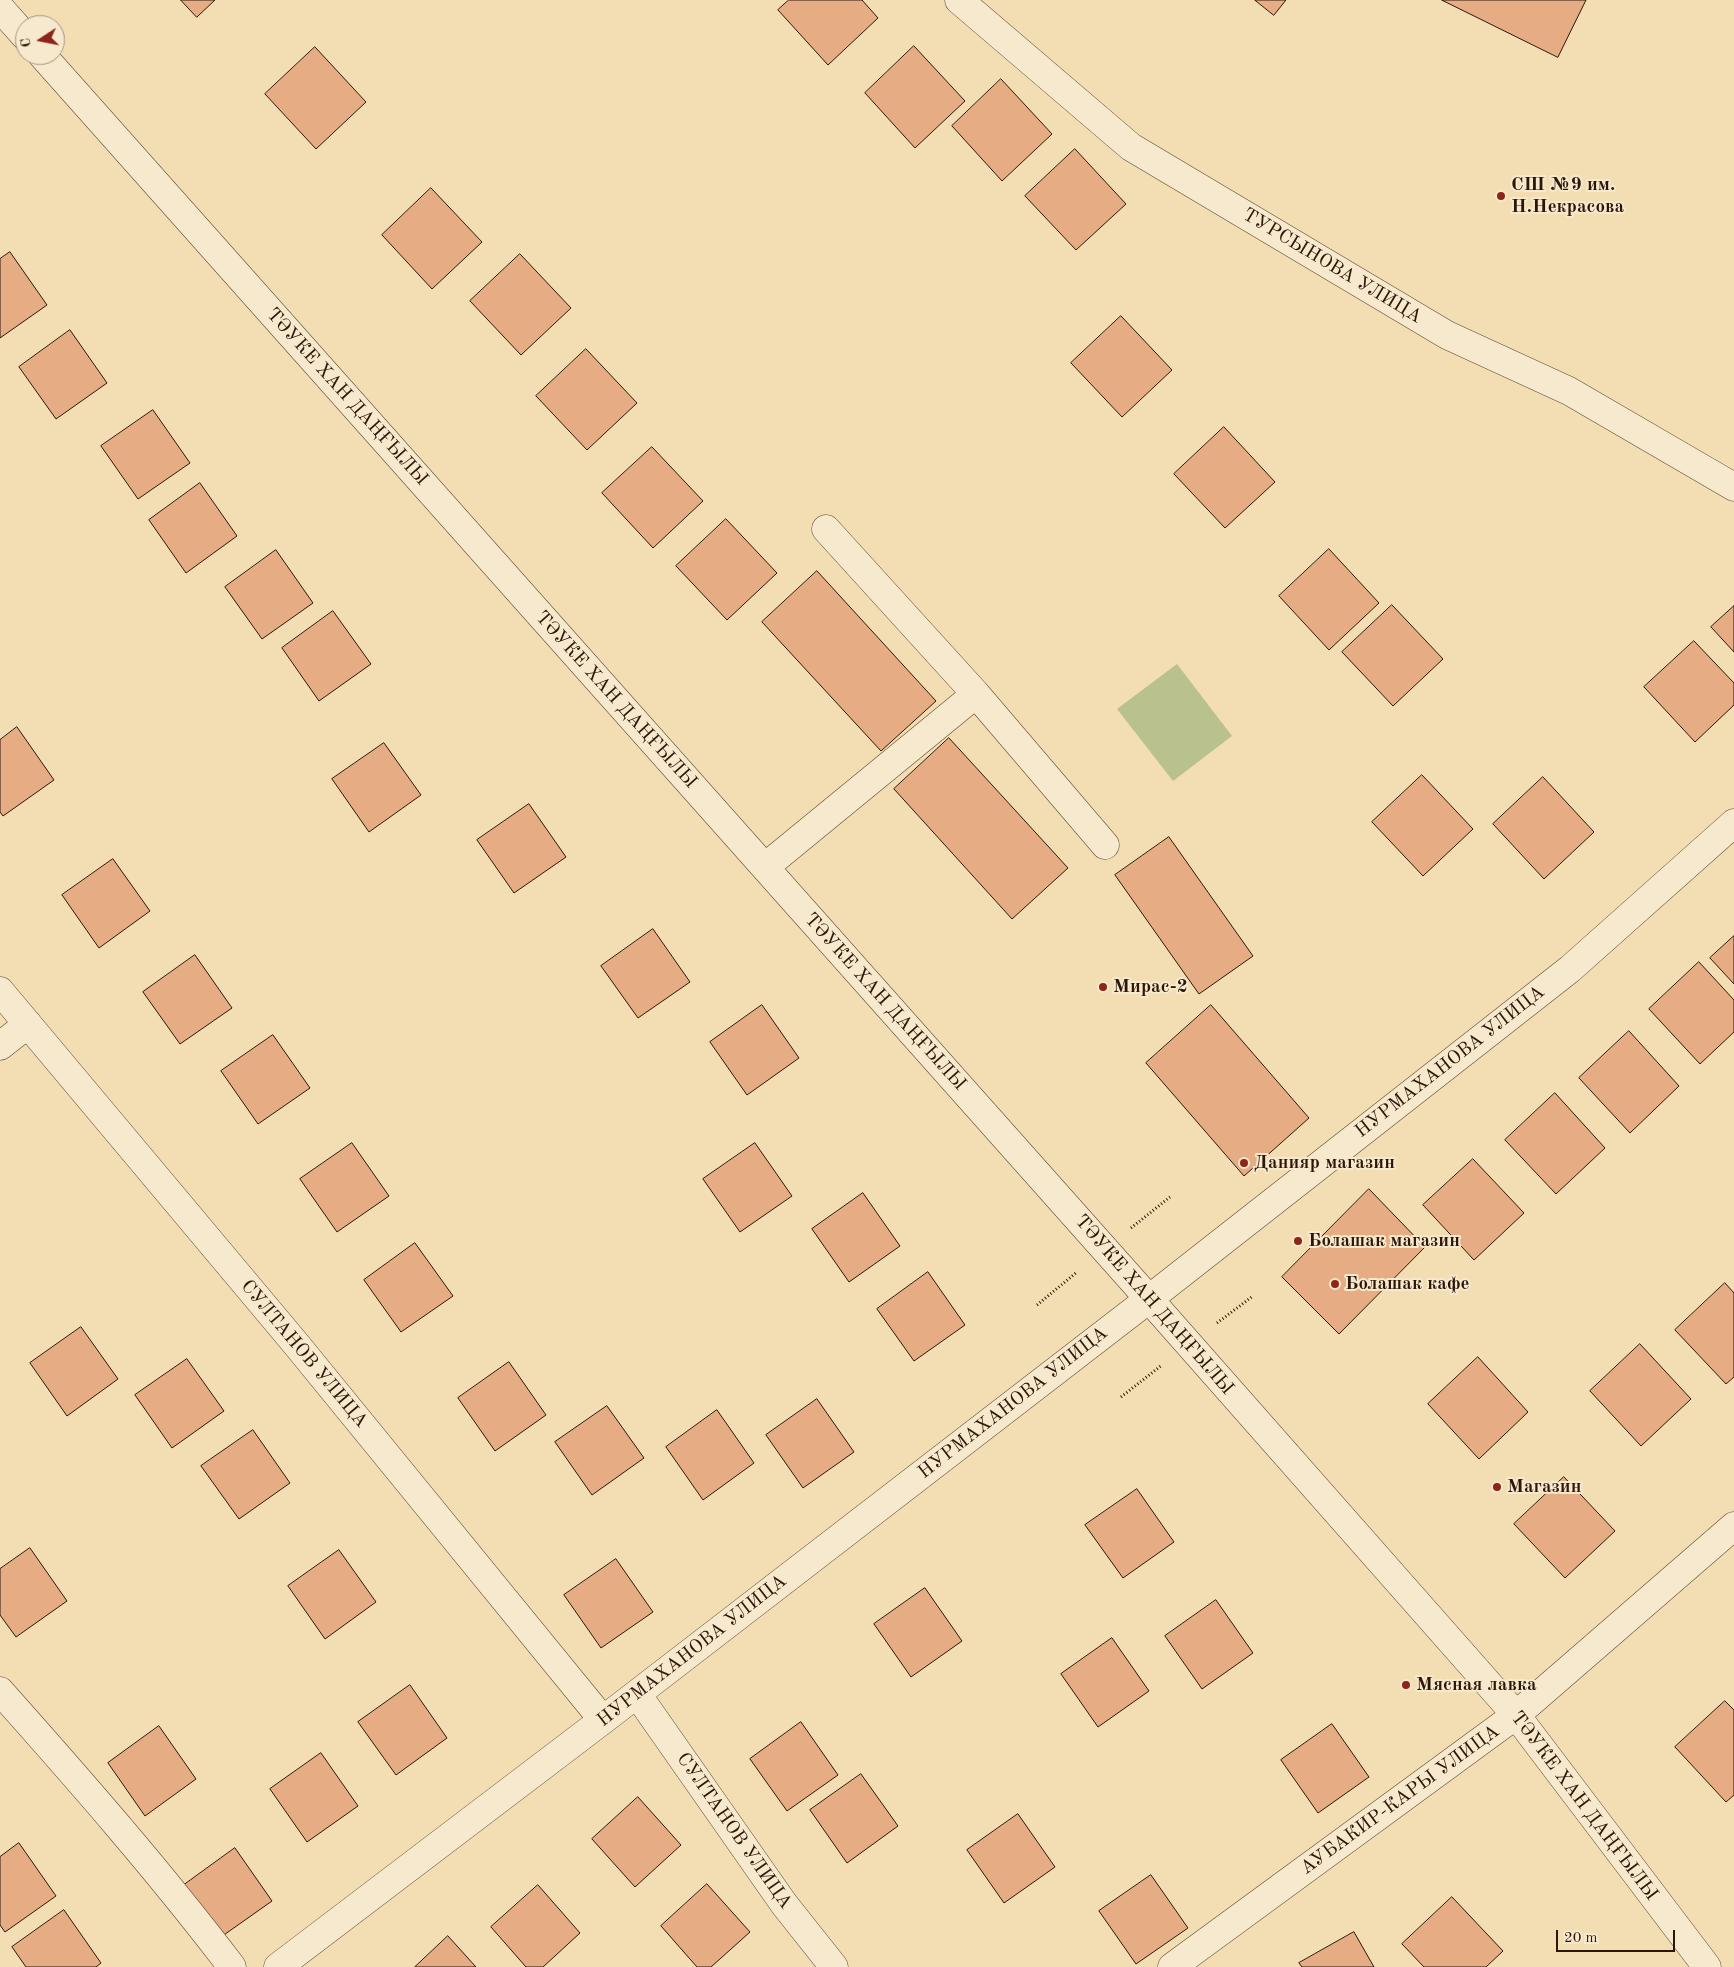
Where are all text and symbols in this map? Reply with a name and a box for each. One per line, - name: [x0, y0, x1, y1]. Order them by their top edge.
- north arrow: [15, 15, 65, 65]
- text: С: [19, 37, 34, 49]
- place label: СШ №9 им. Н.Некрасова: [1511, 174, 1624, 218]
- marker: СШ №9 им. Н.Некрасова: [1495, 190, 1507, 202]
- street label: ТУРСЫНОВА УЛИЦА: [1238, 203, 1426, 329]
- street label: ТӘУКЕ ХАН ДАҢҒЫЛЫ: [261, 304, 433, 490]
- street label: ТӘУКЕ ХАН ДАҢҒЫЛЫ: [530, 607, 702, 793]
- street label: ТӘУКЕ ХАН ДАҢҒЫЛЫ: [799, 909, 971, 1095]
- place label: Мирас-2: [1113, 976, 1188, 998]
- marker: Мирас-2: [1097, 981, 1109, 993]
- street label: НУРМАХАНОВА УЛИЦА: [1351, 981, 1549, 1143]
- place label: Данияр магазин: [1254, 1152, 1395, 1174]
- marker: Данияр магазин: [1238, 1157, 1250, 1169]
- street label: ТӘУКЕ ХАН ДАҢҒЫЛЫ: [1070, 1210, 1238, 1400]
- place label: Болашак магазин: [1308, 1230, 1460, 1252]
- marker: Болашак магазин: [1292, 1235, 1304, 1247]
- place label: Болашак кафе: [1345, 1273, 1469, 1295]
- street label: СУЛТАНОВ УЛИЦА: [236, 1275, 372, 1433]
- marker: Болашак кафе: [1329, 1278, 1341, 1290]
- street label: НУРМАХАНОВА УЛИЦА: [914, 1322, 1112, 1484]
- place label: Магазин: [1507, 1476, 1581, 1498]
- marker: Магазин: [1491, 1481, 1503, 1493]
- street label: НУРМАХАНОВА УЛИЦА: [593, 1570, 791, 1732]
- place label: Мясная лавка: [1416, 1674, 1537, 1696]
- marker: Мясная лавка: [1400, 1679, 1412, 1691]
- street label: ТӘУКЕ ХАН ДАҢҒЫЛЫ: [1505, 1707, 1663, 1905]
- street label: АУБАКИР-КАРЫ УЛИЦА: [1296, 1720, 1504, 1880]
- street label: СУЛТАНОВ УЛИЦА: [671, 1748, 797, 1914]
- scale bar: [1559, 1920, 1678, 1952]
- text: 20 m: [1564, 1931, 1598, 1946]

